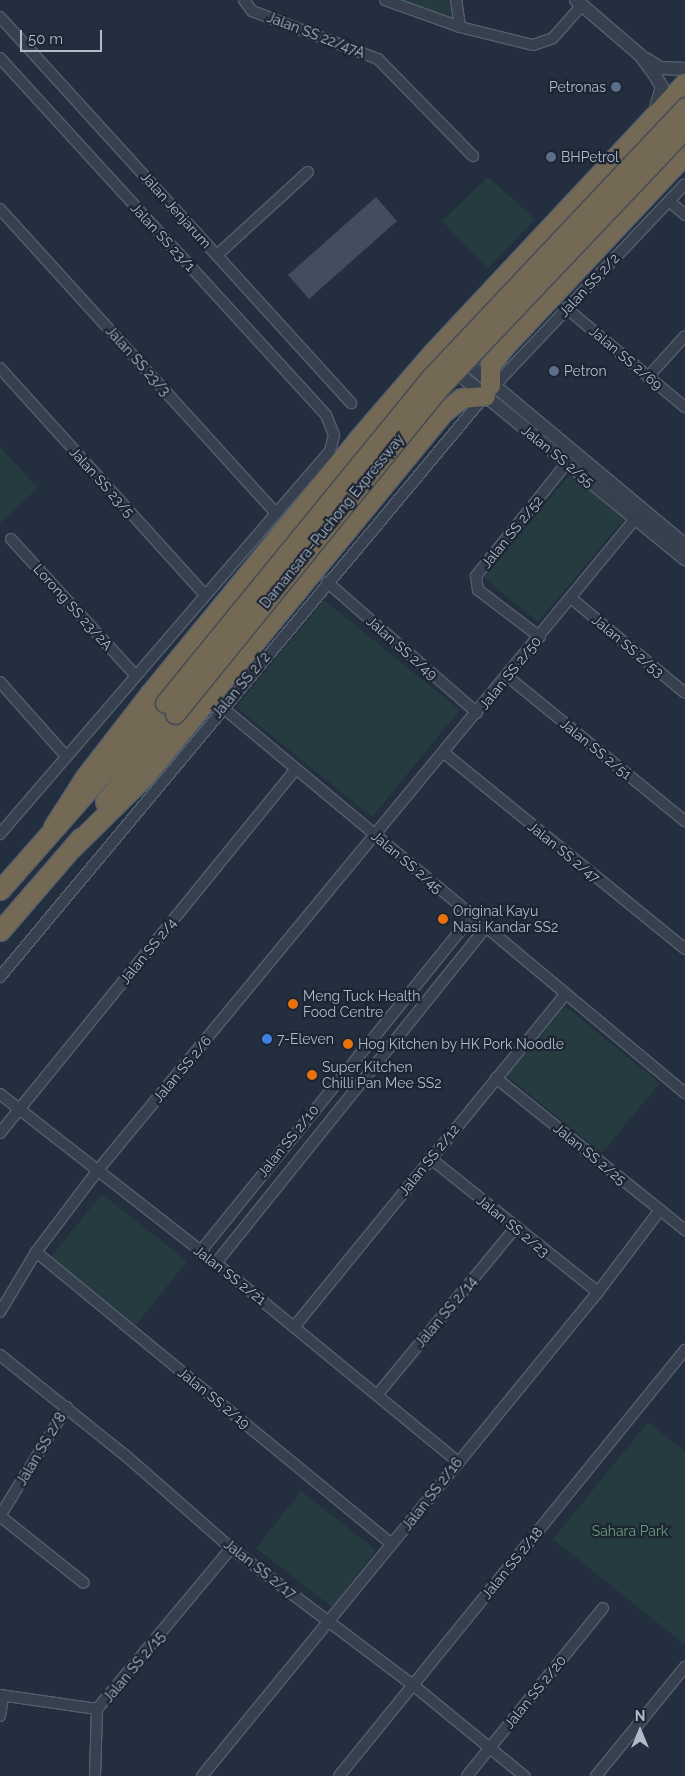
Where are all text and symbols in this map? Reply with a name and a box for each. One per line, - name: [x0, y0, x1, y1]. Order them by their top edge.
- street label: Jalan SS 22/47A: [265, 9, 367, 61]
- scale bar: [22, 20, 105, 52]
- text: 50 m: [28, 30, 63, 48]
- place label: Petronas: [549, 79, 606, 95]
- marker: Petronas: [610, 81, 622, 93]
- place label: BHPetrol: [561, 149, 619, 165]
- marker: BHPetrol: [545, 151, 557, 163]
- street label: Jalan Jenjarum: [137, 168, 215, 252]
- street label: Jalan SS 23/1: [127, 199, 199, 275]
- street label: Jalan SS 2/2: [555, 250, 623, 320]
- street label: Jalan SS 23/3: [102, 323, 174, 399]
- street label: Jalan SS 2/69: [586, 323, 666, 393]
- place label: Petron: [564, 363, 607, 379]
- marker: Petron: [548, 365, 560, 377]
- street label: Jalan SS 2/55: [518, 422, 598, 490]
- street label: Damansara–Puchong Expressway: [256, 430, 408, 612]
- street label: Jalan SS 23/5: [66, 444, 138, 520]
- street label: Jalan SS 2/52: [478, 492, 546, 572]
- street label: Lorong SS 23/2A: [30, 561, 116, 653]
- street label: Jalan SS 2/53: [589, 611, 667, 681]
- street label: Jalan SS 2/49: [363, 613, 441, 683]
- street label: Jalan SS 2/50: [475, 633, 545, 713]
- street label: Jalan SS 2/2: [209, 649, 273, 721]
- street label: Jalan SS 2/51: [557, 715, 635, 783]
- street label: Jalan SS 2/47: [525, 818, 603, 886]
- street label: Jalan SS 2/45: [368, 827, 446, 897]
- place label: Original Kayu Nasi Kandar SS2: [453, 903, 559, 936]
- marker: Original Kayu Nasi Kandar SS2: [437, 913, 449, 925]
- street label: Jalan SS 2/4: [116, 915, 180, 987]
- place label: Meng Tuck Health Food Centre: [303, 988, 421, 1020]
- marker: Meng Tuck Health Food Centre: [287, 998, 299, 1010]
- place label: 7-Eleven: [277, 1031, 334, 1047]
- street label: Jalan SS 2/6: [149, 1032, 215, 1106]
- marker: 7-Eleven: [261, 1033, 273, 1045]
- place label: Hog Kitchen by HK Pork Noodle: [358, 1036, 565, 1052]
- marker: Hog Kitchen by HK Pork Noodle: [342, 1038, 354, 1050]
- place label: Super Kitchen Chilli Pan Mee SS2: [322, 1059, 442, 1092]
- marker: Super Kitchen Chilli Pan Mee SS2: [306, 1069, 318, 1081]
- street label: Jalan SS 2/10: [254, 1102, 322, 1180]
- street label: Jalan SS 2/25: [550, 1120, 630, 1188]
- street label: Jalan SS 2/12: [395, 1121, 463, 1199]
- street label: Jalan SS 2/23: [473, 1192, 553, 1260]
- street label: Jalan SS 2/21: [191, 1242, 269, 1308]
- street label: Jalan SS 2/14: [412, 1273, 480, 1351]
- street label: Jalan SS 2/19: [175, 1364, 253, 1432]
- street label: Jalan SS 2/8: [13, 1410, 69, 1488]
- street label: Jalan SS 2/16: [398, 1454, 466, 1534]
- park label: Sahara Park: [592, 1523, 668, 1539]
- street label: Jalan SS 2/18: [478, 1524, 546, 1602]
- street label: Jalan SS 2/17: [221, 1536, 299, 1602]
- street label: Jalan SS 2/15: [100, 1628, 168, 1706]
- street label: Jalan SS 2/20: [500, 1652, 570, 1732]
- north arrow: [615, 1706, 665, 1756]
- text: N: [635, 1708, 645, 1724]

